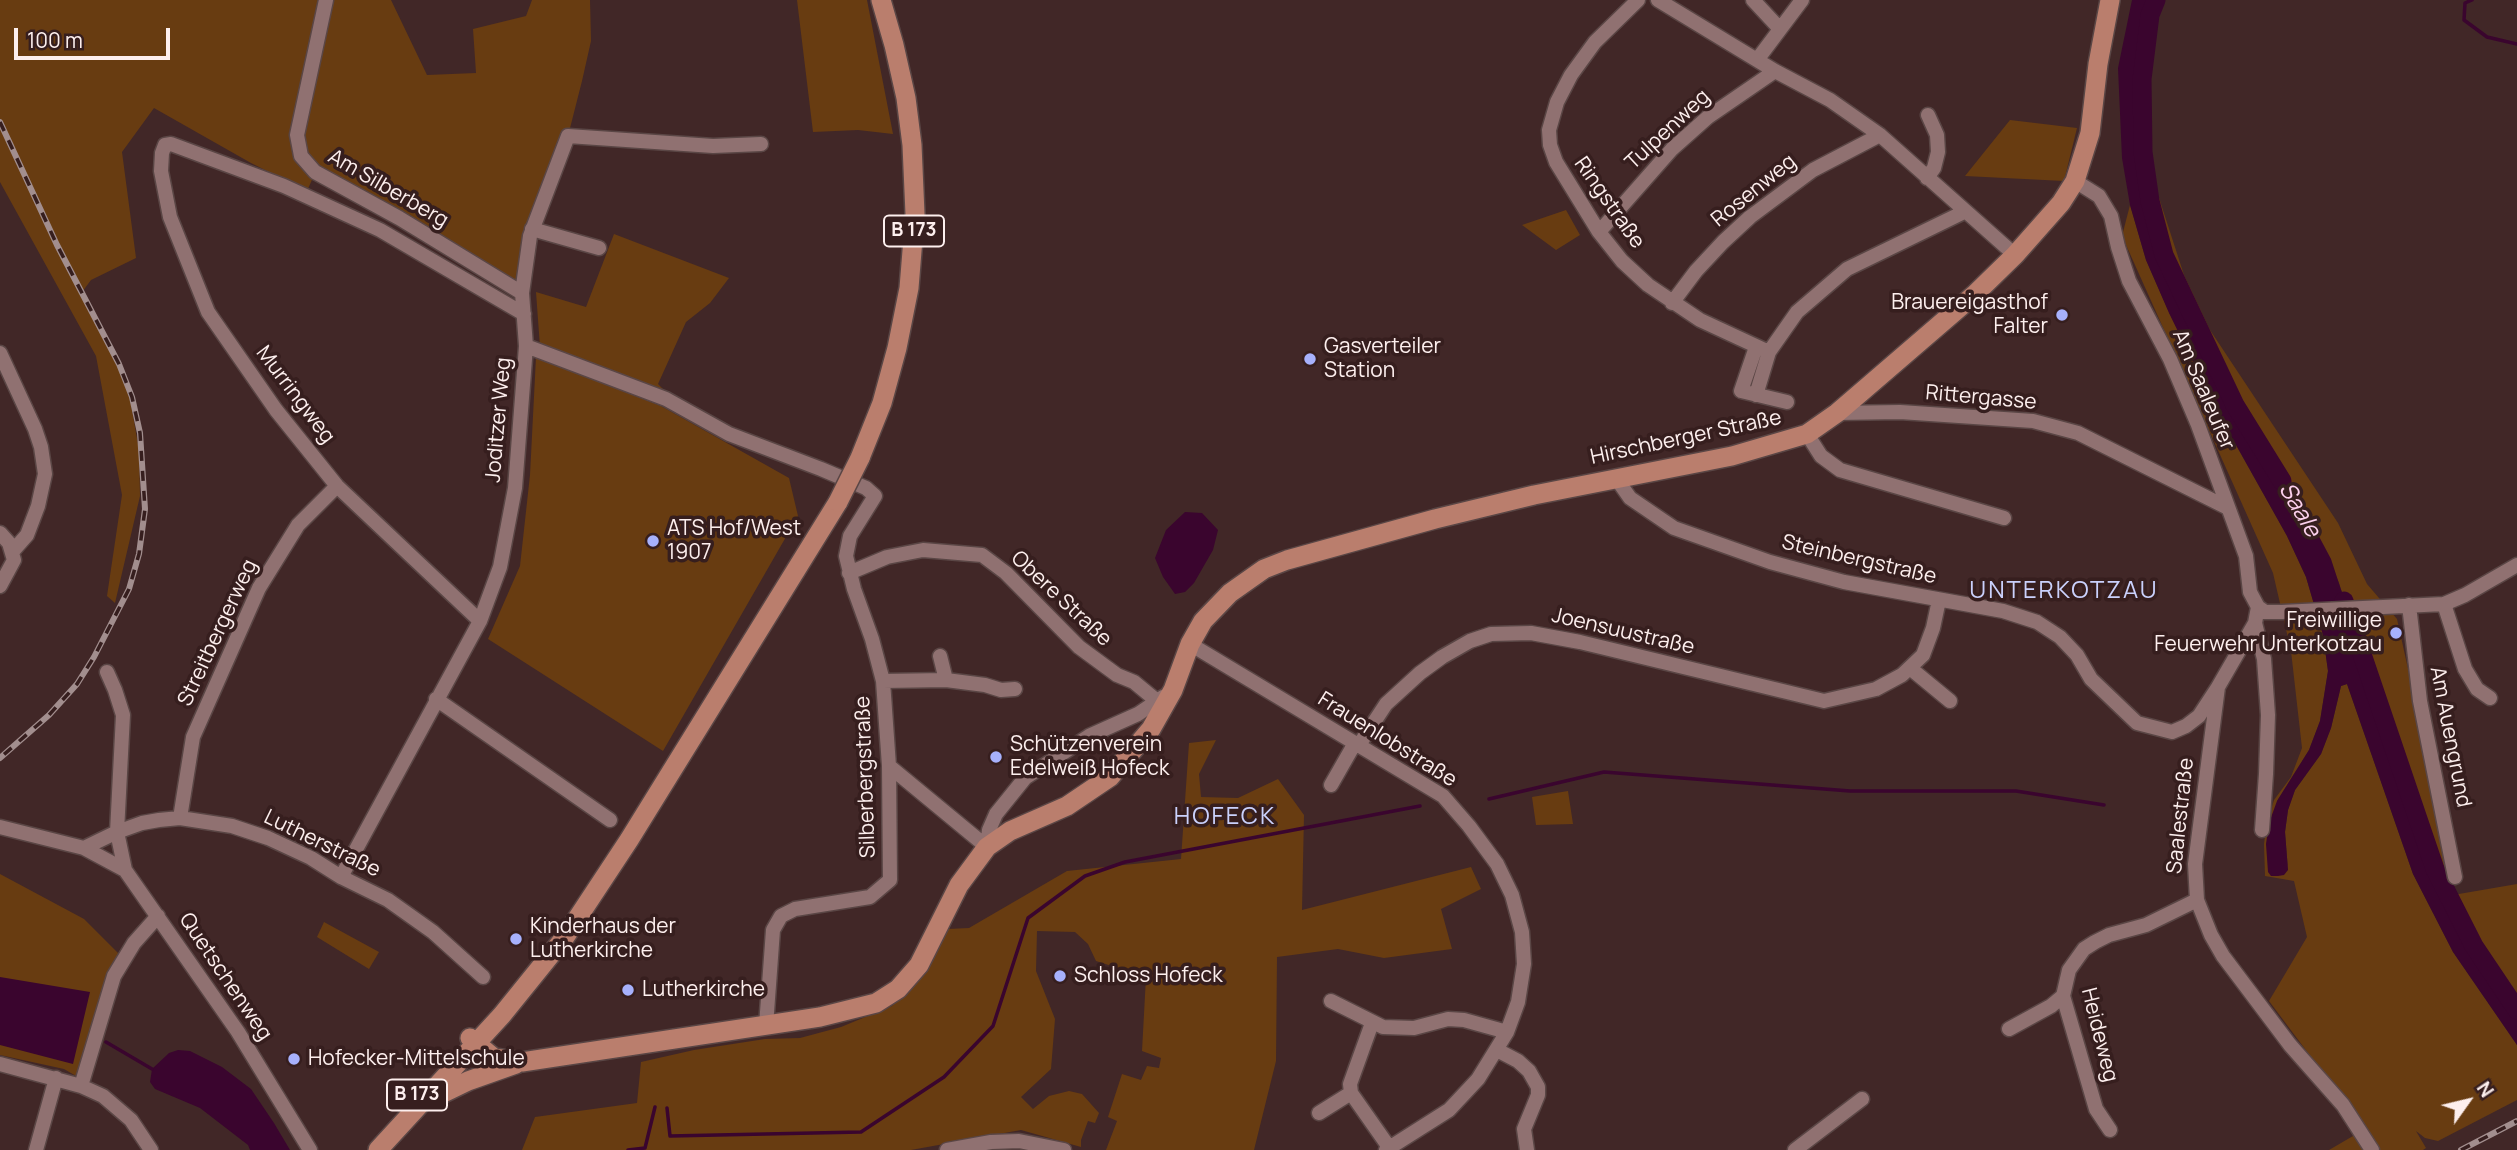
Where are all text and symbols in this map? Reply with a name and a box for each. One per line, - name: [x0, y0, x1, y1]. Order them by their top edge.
- scale bar: [18, 14, 173, 58]
- text: 100 m: [27, 26, 83, 54]
- street label: Tulpenweg: [1621, 85, 1715, 175]
- street label: Am Silberberg: [323, 144, 453, 234]
- street label: Rosenweg: [1707, 149, 1801, 233]
- street label: Ringstraße: [1568, 152, 1650, 254]
- road number: B 173: [884, 216, 944, 246]
- place label: Brauereigasthof Falter: [1891, 290, 2048, 340]
- marker: Brauereigasthof Falter: [2054, 307, 2070, 323]
- street label: Am Saaleufer: [2166, 326, 2240, 454]
- place label: Gasverteiler Station: [1324, 334, 1441, 384]
- street label: Murringweg: [250, 341, 340, 449]
- marker: Gasverteiler Station: [1302, 351, 1318, 367]
- street label: Joditzer Weg: [481, 356, 517, 484]
- street label: Rittergasse: [1924, 381, 2038, 415]
- street label: Hirschberger Straße: [1588, 405, 1784, 471]
- water label: Saale: [2272, 478, 2326, 542]
- place label: ATS Hof/West 1907: [667, 516, 801, 566]
- street label: Steinbergstraße: [1779, 530, 1939, 590]
- marker: ATS Hof/West 1907: [645, 533, 661, 549]
- street label: Obere Straße: [1005, 546, 1117, 652]
- street label: Streitbergerweg: [173, 556, 263, 710]
- district label: UNTERKOTZAU: [1971, 577, 2157, 605]
- street label: Joensuustraße: [1549, 603, 1697, 661]
- place label: Freiwillige Feuerwehr Unterkotzau: [2154, 608, 2382, 658]
- marker: Freiwillige Feuerwehr Unterkotzau: [2388, 625, 2404, 641]
- street label: Am Auengrund: [2424, 664, 2476, 810]
- street label: Frauenlobstraße: [1313, 687, 1461, 793]
- street label: Silberbergstraße: [851, 695, 881, 859]
- place label: Schützenverein Edelweiß Hofeck: [1010, 732, 1169, 782]
- marker: Schützenverein Edelweiß Hofeck: [988, 749, 1004, 765]
- street label: Saalestraße: [2162, 757, 2200, 875]
- district label: HOFECK: [1175, 803, 1275, 831]
- street label: Lutherstraße: [260, 805, 384, 883]
- street label: Quetschenweg: [173, 908, 277, 1046]
- place label: Kinderhaus der Lutherkirche: [530, 914, 676, 964]
- marker: Kinderhaus der Lutherkirche: [508, 931, 524, 947]
- place label: Schloss Hofeck: [1074, 963, 1223, 989]
- marker: Schloss Hofeck: [1052, 968, 1068, 984]
- place label: Lutherkirche: [642, 977, 765, 1003]
- marker: Lutherkirche: [620, 982, 636, 998]
- street label: Heideweg: [2075, 985, 2123, 1085]
- place label: Hofecker-Mittelschule: [308, 1046, 525, 1072]
- marker: Hofecker-Mittelschule: [286, 1051, 302, 1067]
- north arrow: [2433, 1066, 2503, 1136]
- text: N: [2471, 1076, 2500, 1102]
- road number: B 173: [387, 1079, 447, 1110]

